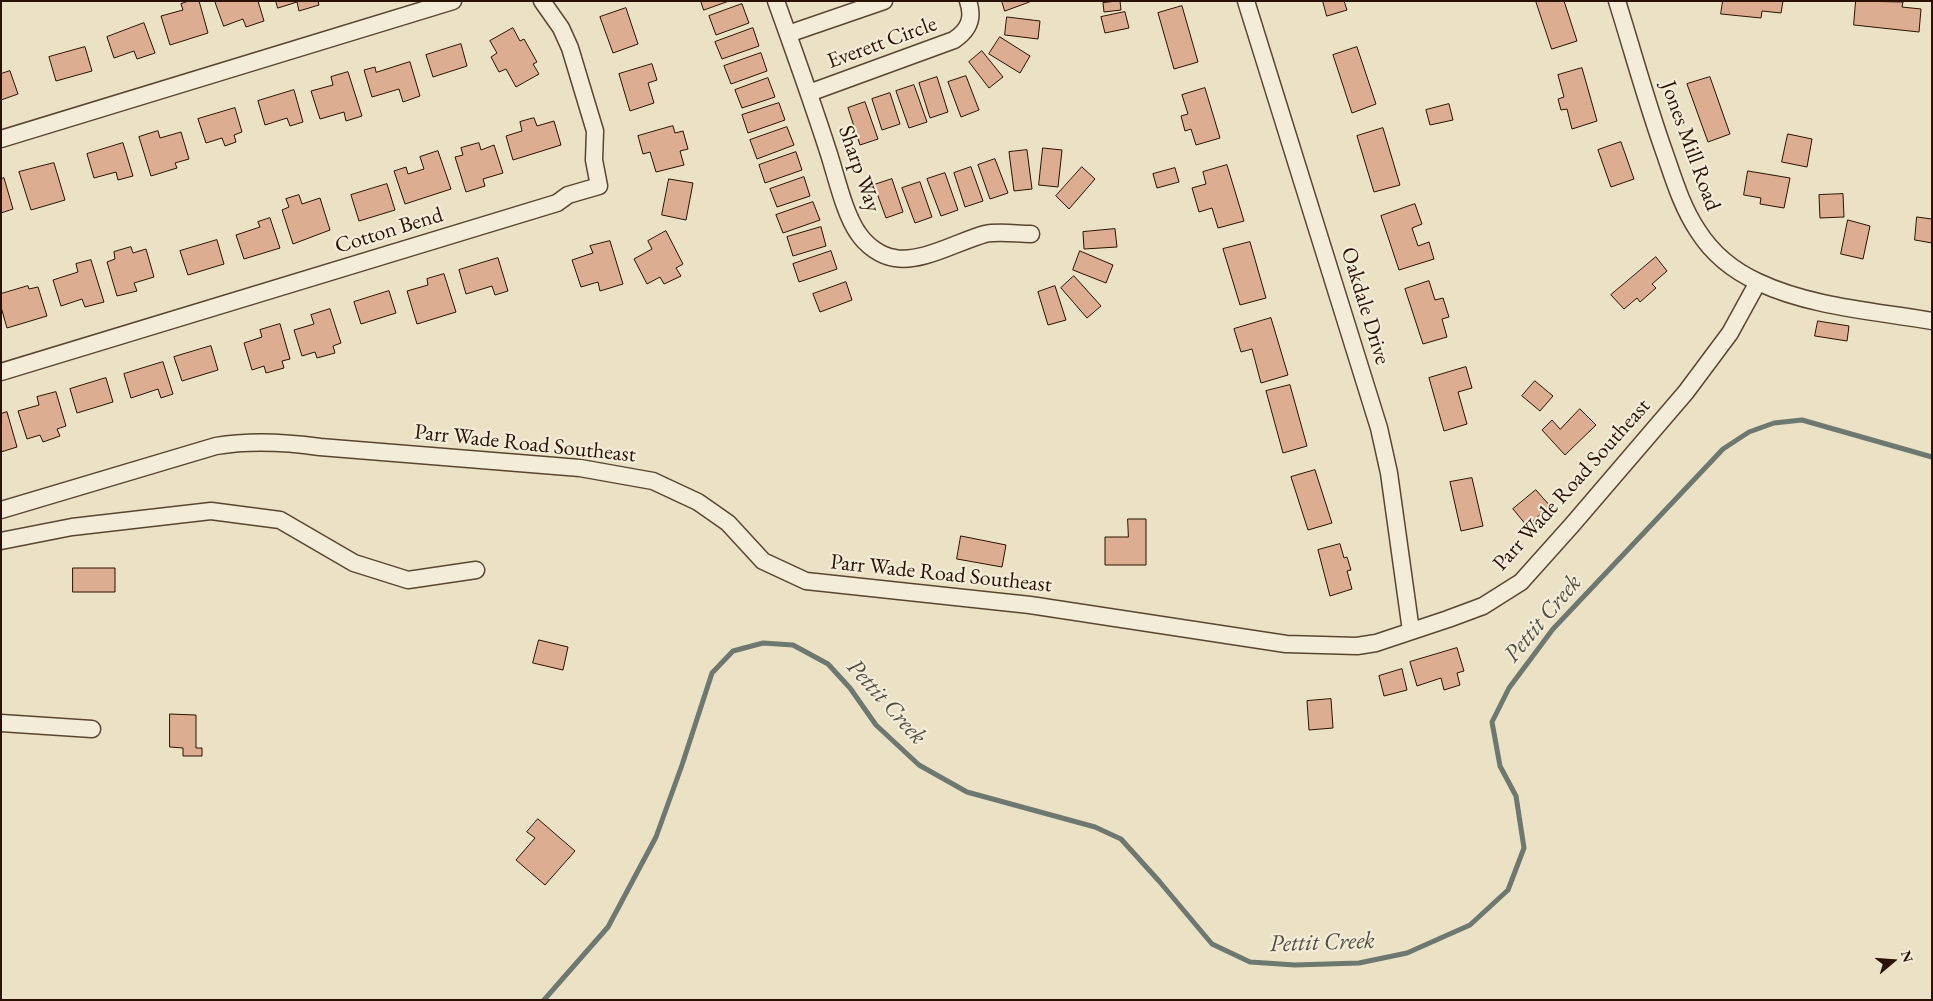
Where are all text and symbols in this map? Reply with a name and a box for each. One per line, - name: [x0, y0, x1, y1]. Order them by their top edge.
- street label: Everett Circle: [824, 11, 940, 75]
- street label: Jones Mill Road: [1654, 77, 1726, 215]
- street label: Sharp Way: [832, 122, 886, 216]
- street label: Cotton Bend: [332, 202, 446, 260]
- street label: Oakdale Drive: [1335, 244, 1395, 368]
- street label: Parr Wade Road Southeast: [1488, 393, 1656, 577]
- street label: Parr Wade Road Southeast: [413, 419, 637, 469]
- street label: Parr Wade Road Southeast: [829, 549, 1053, 599]
- water label: Pettit Creek: [1498, 569, 1588, 669]
- water label: Pettit Creek: [840, 653, 932, 751]
- water label: Pettit Creek: [1269, 927, 1375, 959]
- north arrow: [1868, 936, 1918, 986]
- text: N: [1897, 948, 1918, 965]

